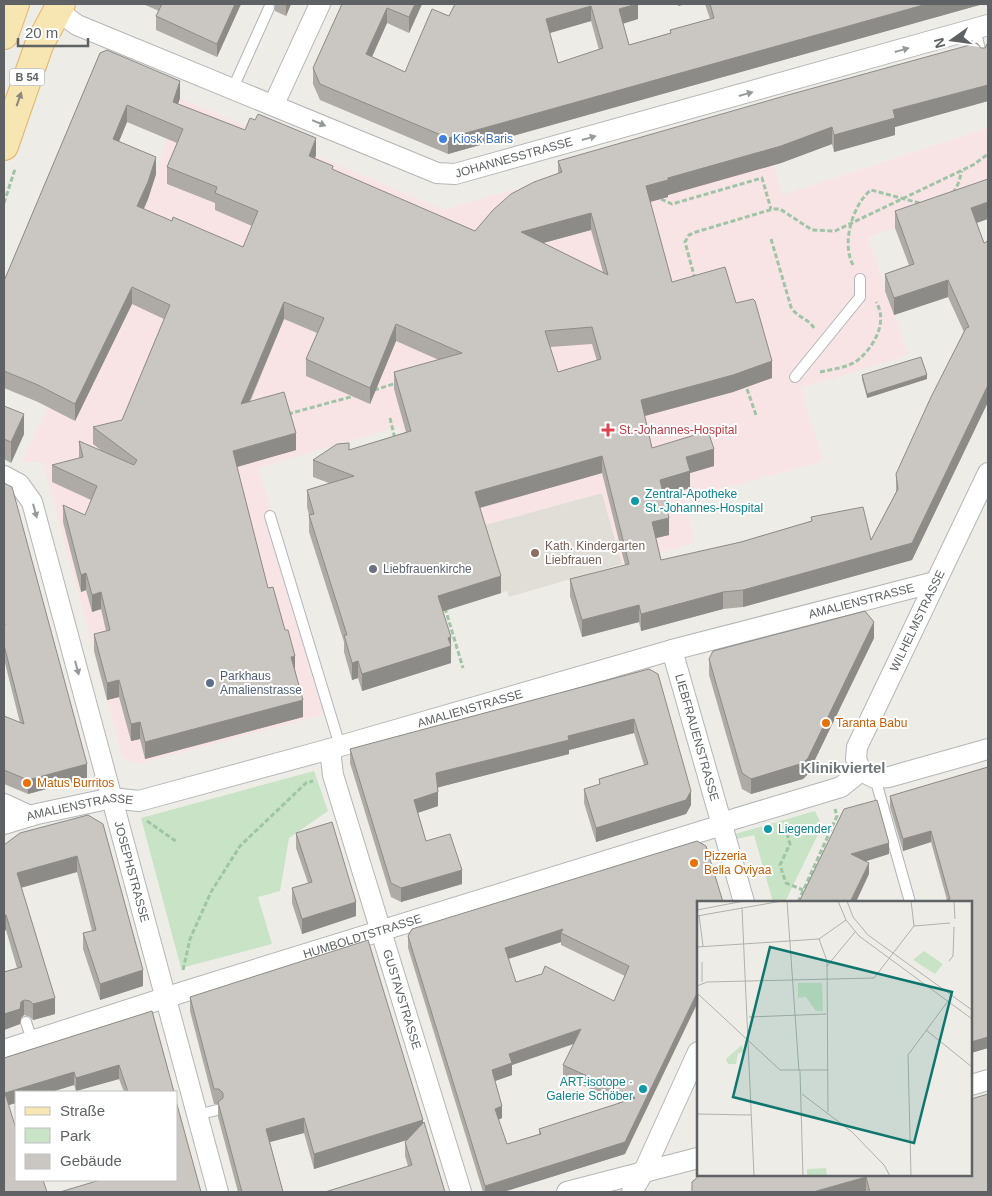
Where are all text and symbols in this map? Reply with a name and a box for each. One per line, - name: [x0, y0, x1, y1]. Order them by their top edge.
- scale bar: [18, 15, 88, 47]
- north arrow: [927, 15, 977, 65]
- text: 20 m: [25, 24, 58, 41]
- text: N: [930, 36, 948, 50]
- one-way arrow: [895, 45, 910, 53]
- road number: B 54: [10, 68, 44, 86]
- one-way arrow: [738, 89, 753, 97]
- one-way arrow: [16, 92, 24, 107]
- one-way arrow: [312, 120, 326, 128]
- place label: Kiosk Baris: [453, 132, 513, 146]
- marker: Kiosk Baris: [437, 133, 449, 145]
- one-way arrow: [582, 133, 597, 141]
- street label: JOHANNESSTRASSE: [453, 134, 574, 181]
- marker: St.-Johannes-Hospital: [601, 423, 615, 437]
- place label: St.-Johannes-Hospital: [619, 423, 737, 437]
- place label: Zentral-Apotheke St.-Johannes-Hospital: [645, 487, 763, 515]
- marker: Zentral-Apotheke St.-Johannes-Hospital: [629, 495, 641, 507]
- one-way arrow: [31, 503, 39, 518]
- place label: Kath. Kindergarten Liebfrauen: [545, 539, 645, 567]
- marker: Kath. Kindergarten Liebfrauen: [529, 547, 541, 559]
- place label: Liebfrauenkirche: [383, 562, 472, 576]
- marker: Liebfrauenkirche: [367, 563, 379, 575]
- street label: WILHELMSTRASSE: [887, 568, 948, 674]
- street label: AMALIENSTRASSE: [807, 581, 916, 621]
- one-way arrow: [73, 660, 81, 675]
- place label: Parkhaus Amalienstrasse: [220, 669, 302, 697]
- street label: LIEBFRAUENSTRASSE: [672, 672, 722, 803]
- marker: Parkhaus Amalienstrasse: [204, 677, 216, 689]
- street label: AMALIENSTRASSE: [416, 687, 524, 730]
- place label: Taranta Babu: [836, 716, 907, 730]
- marker: Taranta Babu: [820, 717, 832, 729]
- district label: Klinikviertel: [800, 759, 886, 776]
- place label: Matus Burritos: [37, 776, 114, 790]
- marker: Matus Burritos: [21, 777, 33, 789]
- street label: AMALIENSTRASSE: [25, 791, 134, 824]
- street label: JOSEPHSTRASSE: [111, 819, 152, 924]
- place label: Liegender: [778, 822, 831, 836]
- marker: Liegender: [762, 823, 774, 835]
- place label: Pizzeria Bella Oviyaa: [704, 849, 772, 877]
- marker: Pizzeria Bella Oviyaa: [688, 857, 700, 869]
- inset map: [697, 901, 972, 1176]
- street label: HUMBOLDTSTRASSE: [301, 911, 423, 961]
- street label: GUSTAVSTRASSE: [380, 948, 424, 1051]
- place label: ART-isotope · Galerie Schöber: [546, 1075, 633, 1103]
- marker: ART-isotope · Galerie Schöber: [637, 1083, 649, 1095]
- legend: [15, 1091, 178, 1181]
- text: Straße: [60, 1102, 105, 1119]
- text: Park: [60, 1127, 91, 1144]
- text: Gebäude: [60, 1152, 122, 1169]

